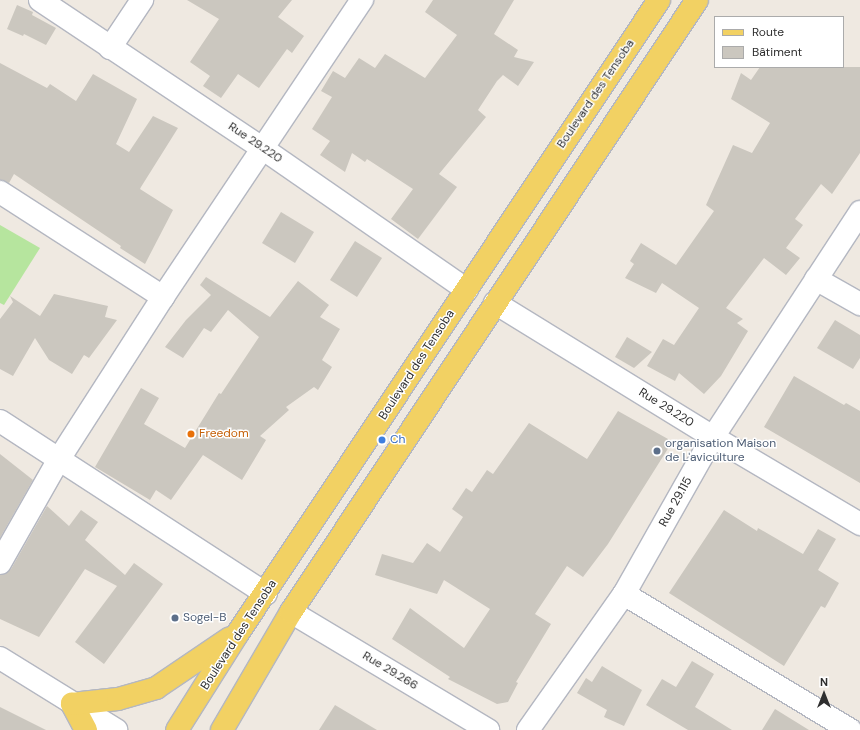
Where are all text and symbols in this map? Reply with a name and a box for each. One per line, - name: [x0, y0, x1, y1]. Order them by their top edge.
- legend: [714, 16, 844, 68]
- text: Route: [752, 24, 784, 40]
- street label: Boulevard des Tensoba: [554, 37, 638, 151]
- text: Bâtiment: [752, 44, 802, 60]
- street label: Rue 29.220: [225, 120, 285, 166]
- street label: Boulevard des Tensoba: [376, 307, 458, 423]
- street label: Rue 29.220: [636, 385, 696, 431]
- place label: Freedom: [199, 427, 249, 441]
- marker: Freedom: [186, 429, 196, 439]
- place label: Ch: [390, 433, 406, 447]
- marker: Ch: [377, 435, 387, 445]
- place label: organisation Maison de L'aviculture: [665, 437, 776, 465]
- marker: organisation Maison de L'aviculture: [652, 446, 662, 456]
- street label: Rue 29.115: [656, 475, 696, 529]
- street label: Boulevard des Tensoba: [198, 577, 280, 693]
- place label: Sogel-B: [183, 611, 226, 625]
- marker: Sogel-B: [170, 613, 180, 623]
- street label: Rue 29.266: [360, 649, 420, 693]
- north arrow: [804, 674, 844, 714]
- text: N: [820, 675, 828, 689]

